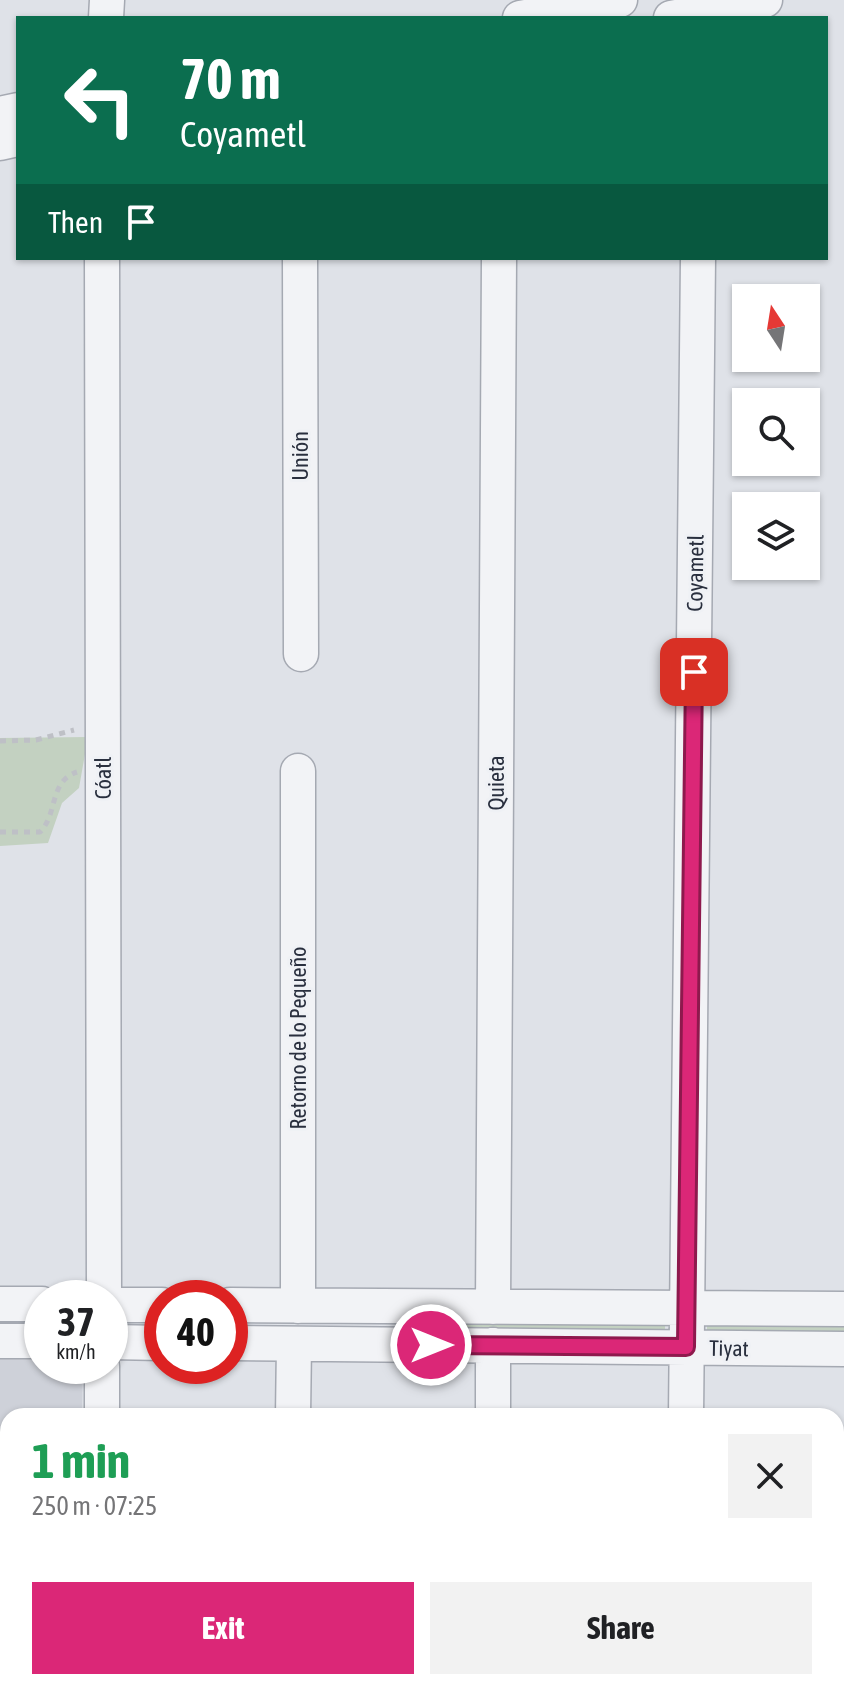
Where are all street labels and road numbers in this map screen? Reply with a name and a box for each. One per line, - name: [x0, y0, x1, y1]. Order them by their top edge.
- street label: Unión: [287, 431, 313, 481]
- street label: Coyametl: [681, 534, 709, 612]
- street label: Quieta: [483, 755, 509, 811]
- street label: Cóatl: [90, 757, 116, 799]
- street label: Retorno de lo Pequeño: [285, 947, 311, 1129]
- street label: Tiyat: [709, 1335, 749, 1361]

